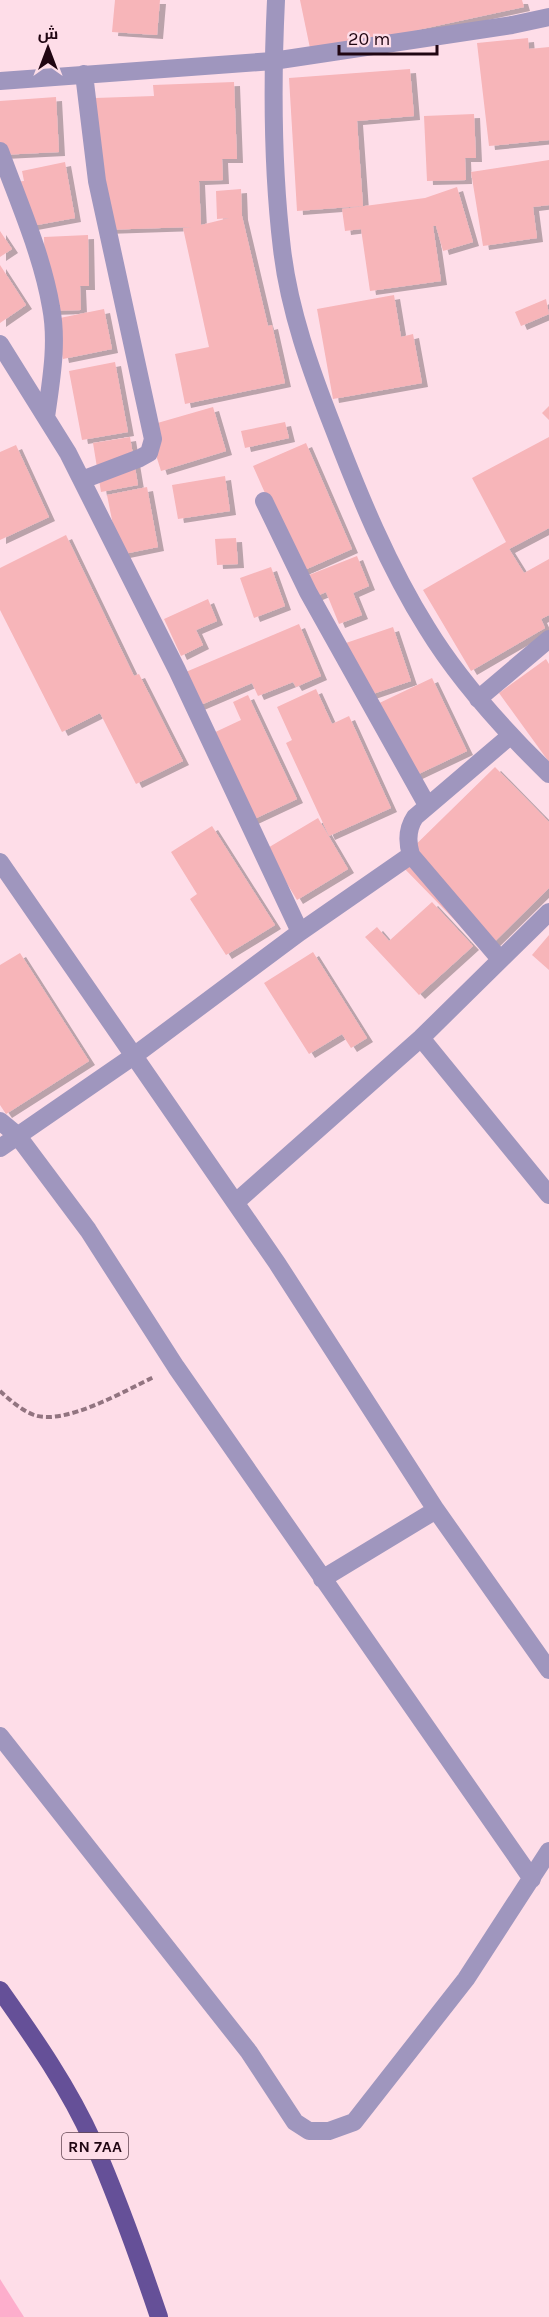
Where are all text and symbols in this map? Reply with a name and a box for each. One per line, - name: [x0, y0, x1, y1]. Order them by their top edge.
- north arrow: [18, 18, 78, 78]
- scale bar: [339, 18, 436, 56]
- text: ش: [38, 24, 58, 43]
- text: 20 m: [348, 28, 390, 50]
- road number: RN 7AA: [62, 2133, 128, 2159]

